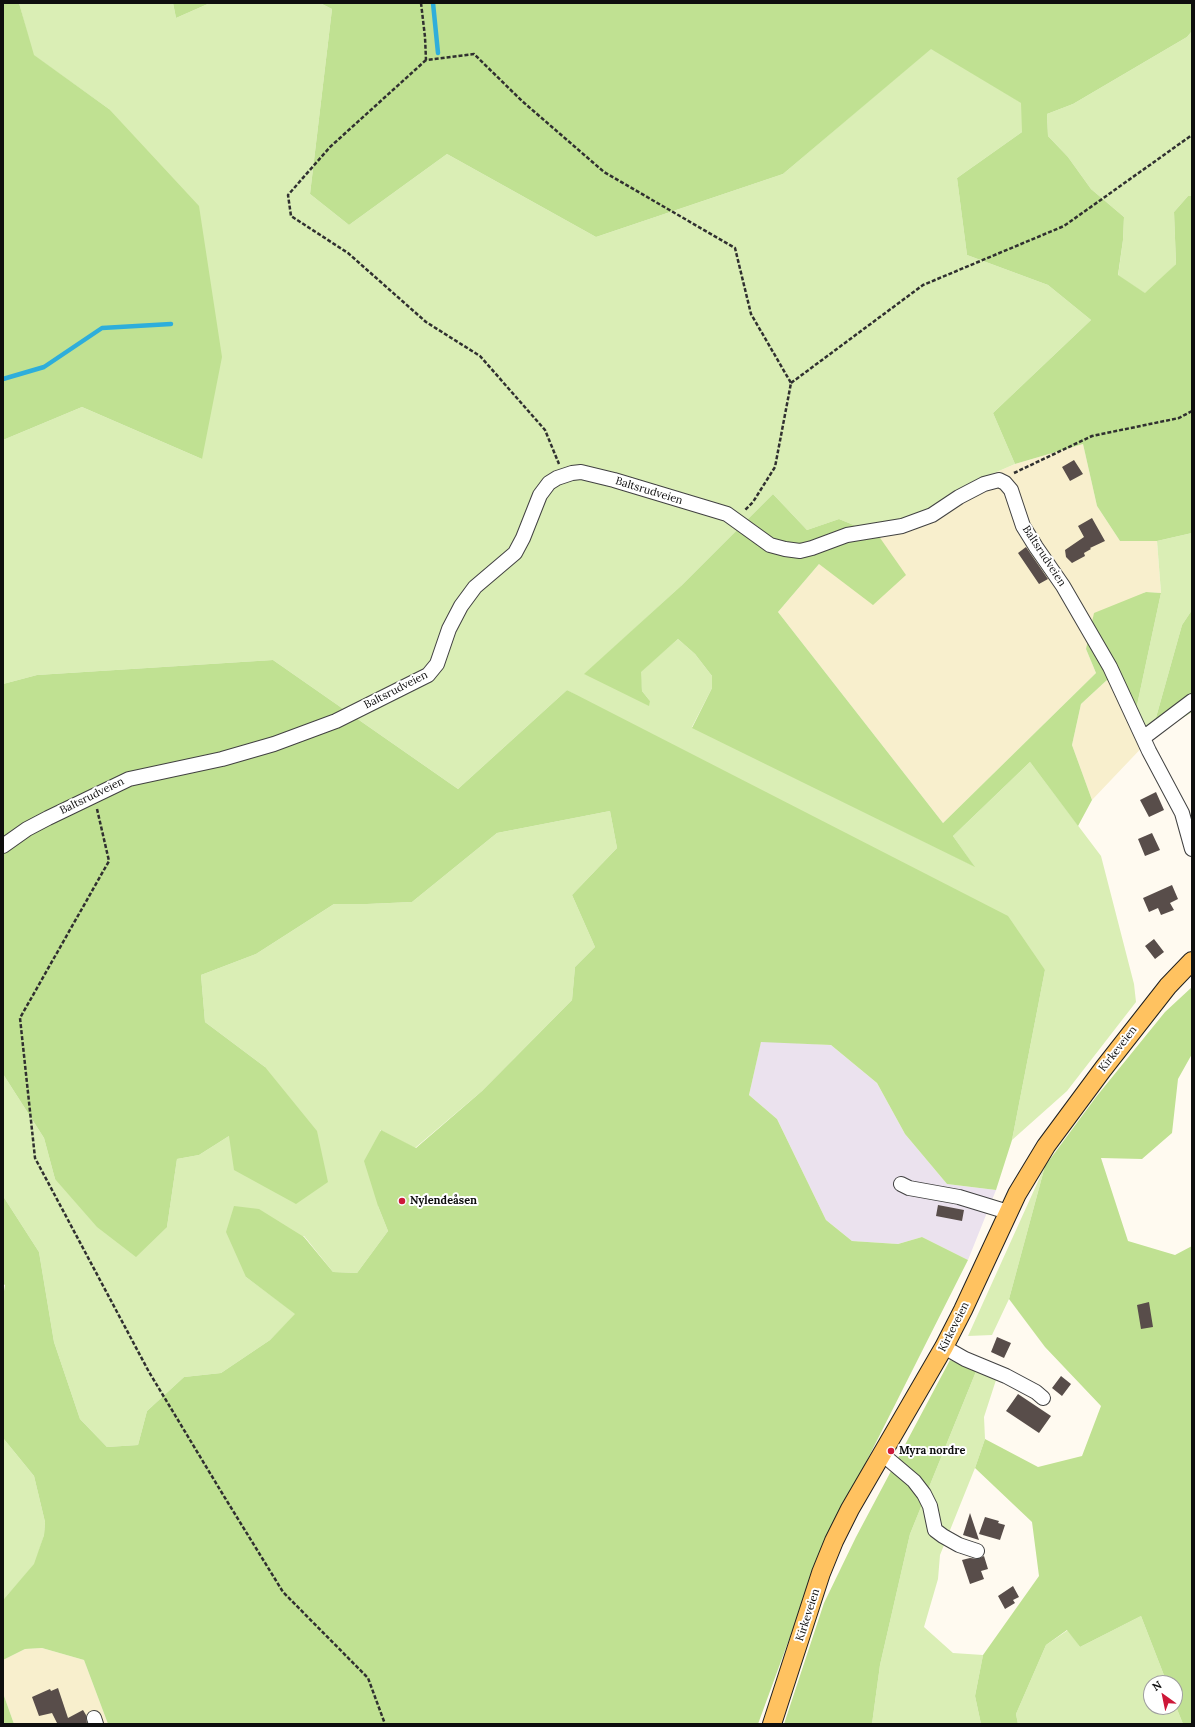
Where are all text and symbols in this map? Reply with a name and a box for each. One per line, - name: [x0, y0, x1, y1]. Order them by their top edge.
- street label: Baltsrudveien: [614, 474, 684, 508]
- street label: Baltsrudveien: [1019, 523, 1069, 589]
- street label: Baltsrudveien: [362, 668, 430, 712]
- street label: Baltsrudveien: [58, 775, 126, 817]
- street label: Kirkeveien: [1096, 1024, 1140, 1074]
- place label: Nylendeåsen: [410, 1194, 477, 1208]
- marker: Nylendeåsen: [397, 1196, 407, 1206]
- street label: Kirkeveien: [936, 1300, 972, 1354]
- place label: Myra nordre: [899, 1444, 965, 1458]
- marker: Myra nordre: [886, 1446, 896, 1456]
- street label: Kirkeveien: [793, 1587, 823, 1643]
- north arrow: [1143, 1675, 1183, 1715]
- text: N: [1150, 1678, 1164, 1694]

